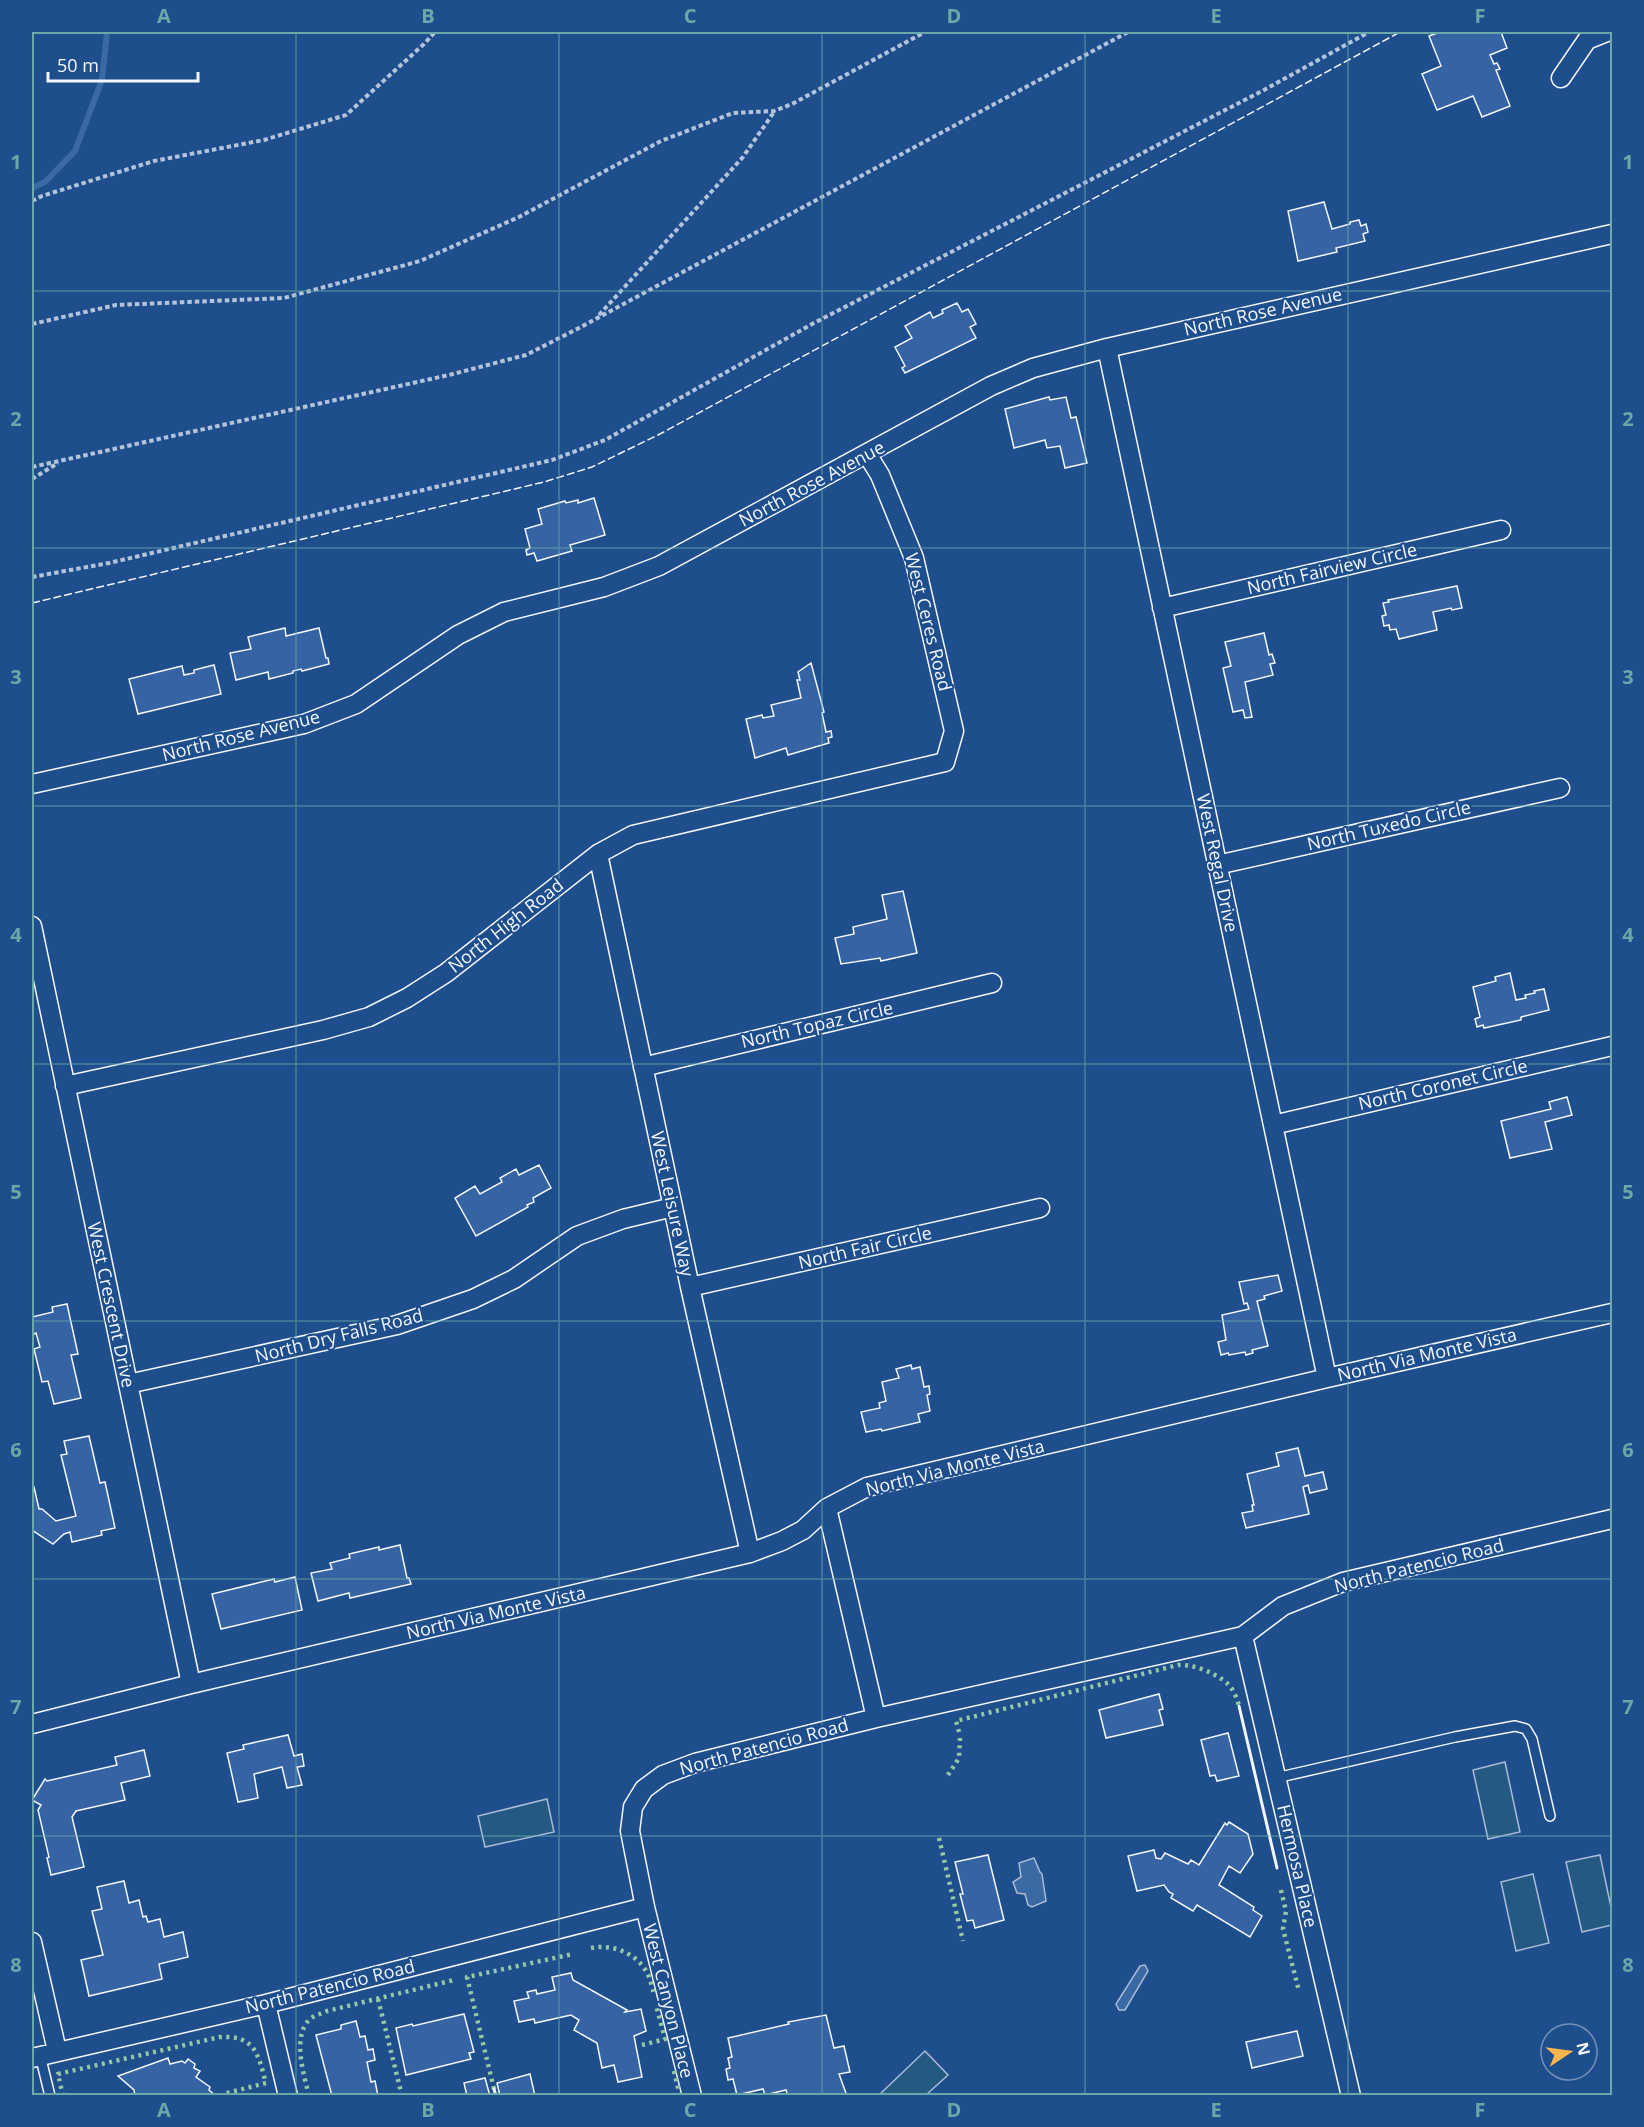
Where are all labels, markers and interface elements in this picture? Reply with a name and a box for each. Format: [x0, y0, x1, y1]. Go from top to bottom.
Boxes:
text: A [157, 2, 171, 29]
text: B [421, 2, 435, 29]
text: C [684, 2, 697, 29]
text: D [947, 2, 961, 29]
text: E [1210, 2, 1222, 29]
text: F [1475, 2, 1485, 29]
scale bar [48, 45, 198, 83]
text: 50 m [57, 53, 99, 77]
text: 1 [10, 148, 22, 175]
text: 1 [1622, 148, 1634, 175]
street label: North Rose Avenue [1181, 281, 1344, 341]
text: 2 [10, 405, 22, 432]
text: 2 [1622, 405, 1634, 432]
street label: North Rose Avenue [734, 435, 889, 532]
street label: North Fairview Circle [1244, 537, 1419, 599]
street label: West Ceres Road [900, 550, 958, 693]
text: 3 [10, 663, 22, 690]
text: 3 [1622, 663, 1634, 690]
street label: North Rose Avenue [159, 704, 322, 766]
street label: West Regal Drive [1192, 791, 1244, 934]
street label: North Tuxedo Circle [1305, 795, 1473, 856]
street label: North High Road [443, 873, 568, 978]
text: 4 [10, 921, 22, 948]
text: 4 [1622, 921, 1634, 948]
street label: North Topaz Circle [738, 995, 895, 1053]
street label: North Coronet Circle [1356, 1053, 1530, 1115]
street label: West Leisure Way [646, 1129, 700, 1280]
text: 5 [10, 1178, 22, 1205]
text: 5 [1622, 1178, 1634, 1205]
street label: West Crescent Drive [83, 1220, 141, 1390]
street label: North Fair Circle [796, 1220, 934, 1274]
street label: North Dry Falls Road [252, 1303, 425, 1368]
street label: North Via Monte Vista [1335, 1322, 1519, 1386]
street label: North Via Monte Vista [863, 1433, 1047, 1501]
text: 6 [10, 1436, 22, 1463]
text: 6 [1622, 1436, 1634, 1463]
street label: North Patencio Road [1331, 1532, 1506, 1598]
street label: North Via Monte Vista [404, 1580, 588, 1644]
text: 7 [10, 1693, 22, 1720]
text: 7 [1622, 1693, 1634, 1720]
street label: North Patencio Road [677, 1712, 851, 1780]
street label: Hermosa Place [1272, 1802, 1324, 1930]
street label: West Canyon Place [638, 1921, 700, 2081]
text: 8 [10, 1951, 22, 1978]
text: 8 [1622, 1951, 1634, 1978]
street label: North Patencio Road [242, 1953, 417, 2019]
north arrow [1539, 2022, 1599, 2082]
text: N [1571, 2040, 1596, 2057]
text: A [157, 2096, 171, 2123]
text: B [421, 2096, 435, 2123]
text: C [684, 2096, 697, 2123]
text: D [947, 2096, 961, 2123]
text: E [1210, 2096, 1222, 2123]
text: F [1475, 2096, 1485, 2123]

